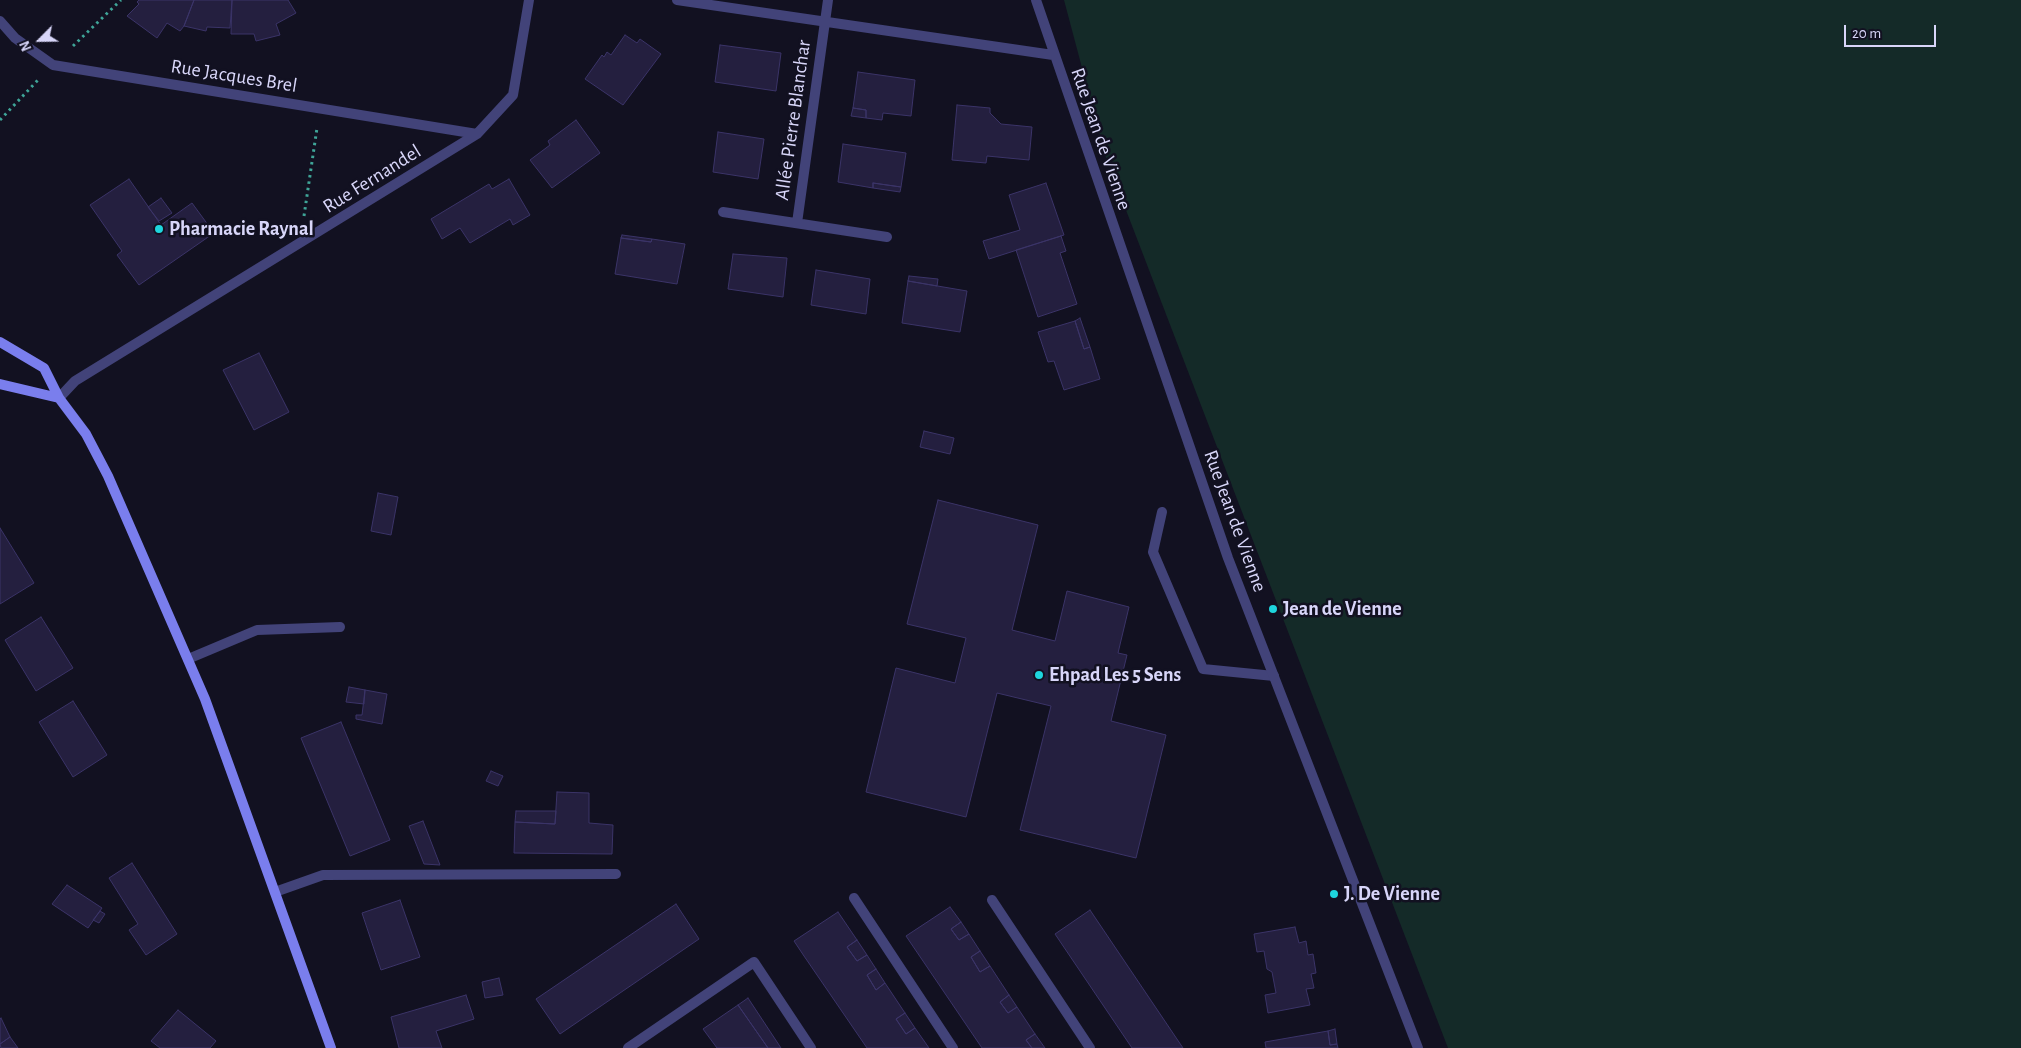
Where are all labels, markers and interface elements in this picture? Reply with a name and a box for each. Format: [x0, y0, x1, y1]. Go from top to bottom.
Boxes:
north arrow [15, 15, 65, 65]
scale bar [1846, 15, 1938, 47]
text: 20 m [1852, 26, 1881, 41]
street label: Allée Pierre Blanchar [770, 38, 816, 202]
text: N [18, 39, 35, 53]
street label: Rue Jacques Brel [169, 54, 299, 98]
street label: Rue Jean de Vienne [1065, 65, 1137, 213]
street label: Rue Fernandel [318, 139, 426, 219]
place label: Pharmacie Raynal [169, 217, 314, 241]
marker: Pharmacie Raynal [153, 223, 165, 235]
street label: Rue Jean de Vienne [1198, 447, 1272, 595]
place label: Jean de Vienne [1283, 597, 1402, 621]
marker: Jean de Vienne [1267, 603, 1279, 615]
place label: Ehpad Les 5 Sens [1049, 663, 1181, 687]
marker: Ehpad Les 5 Sens [1033, 669, 1045, 681]
place label: J. De Vienne [1344, 882, 1440, 906]
marker: J. De Vienne [1328, 888, 1340, 900]

